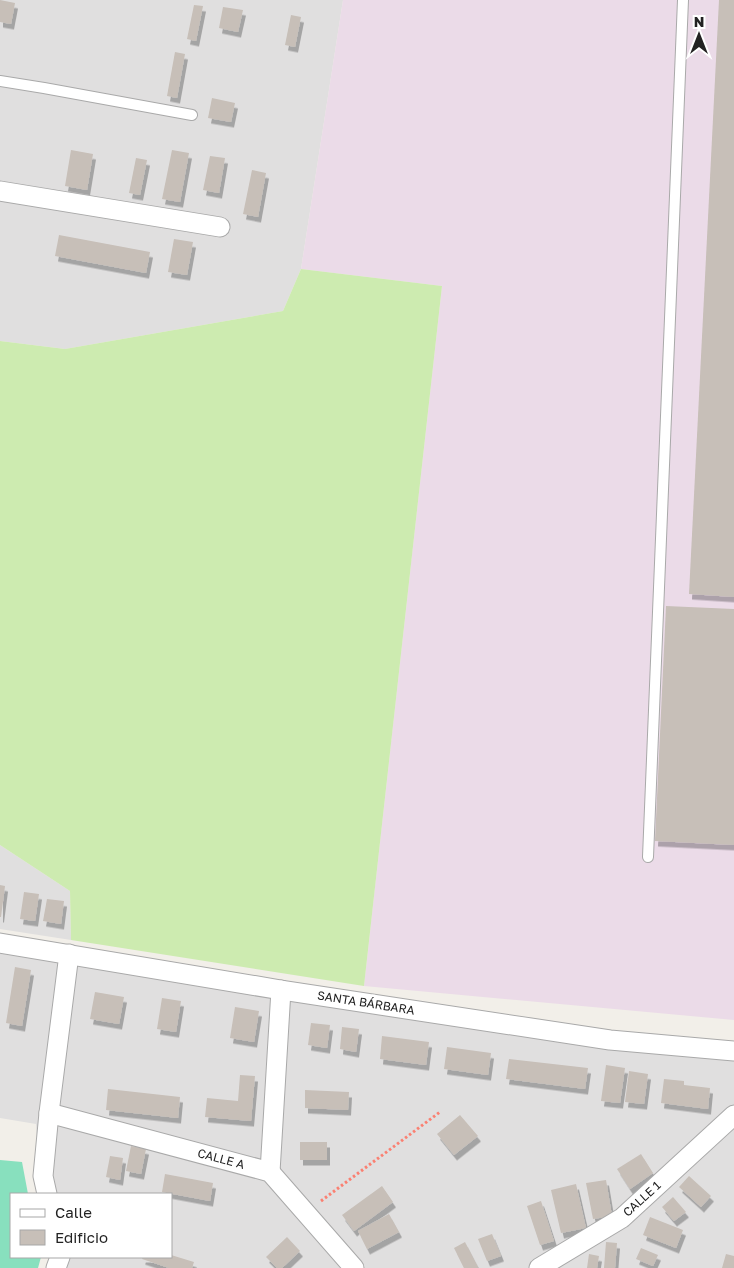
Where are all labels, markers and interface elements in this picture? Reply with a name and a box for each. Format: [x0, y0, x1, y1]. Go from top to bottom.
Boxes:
north arrow [674, 10, 724, 60]
text: N [694, 13, 704, 30]
street label: SANTA BÁRBARA [316, 987, 416, 1018]
street label: CALLE A [196, 1145, 246, 1172]
street label: CALLE 1 [620, 1178, 664, 1220]
legend [10, 1193, 172, 1258]
text: Calle [55, 1203, 92, 1221]
text: Edificio [55, 1228, 108, 1246]

